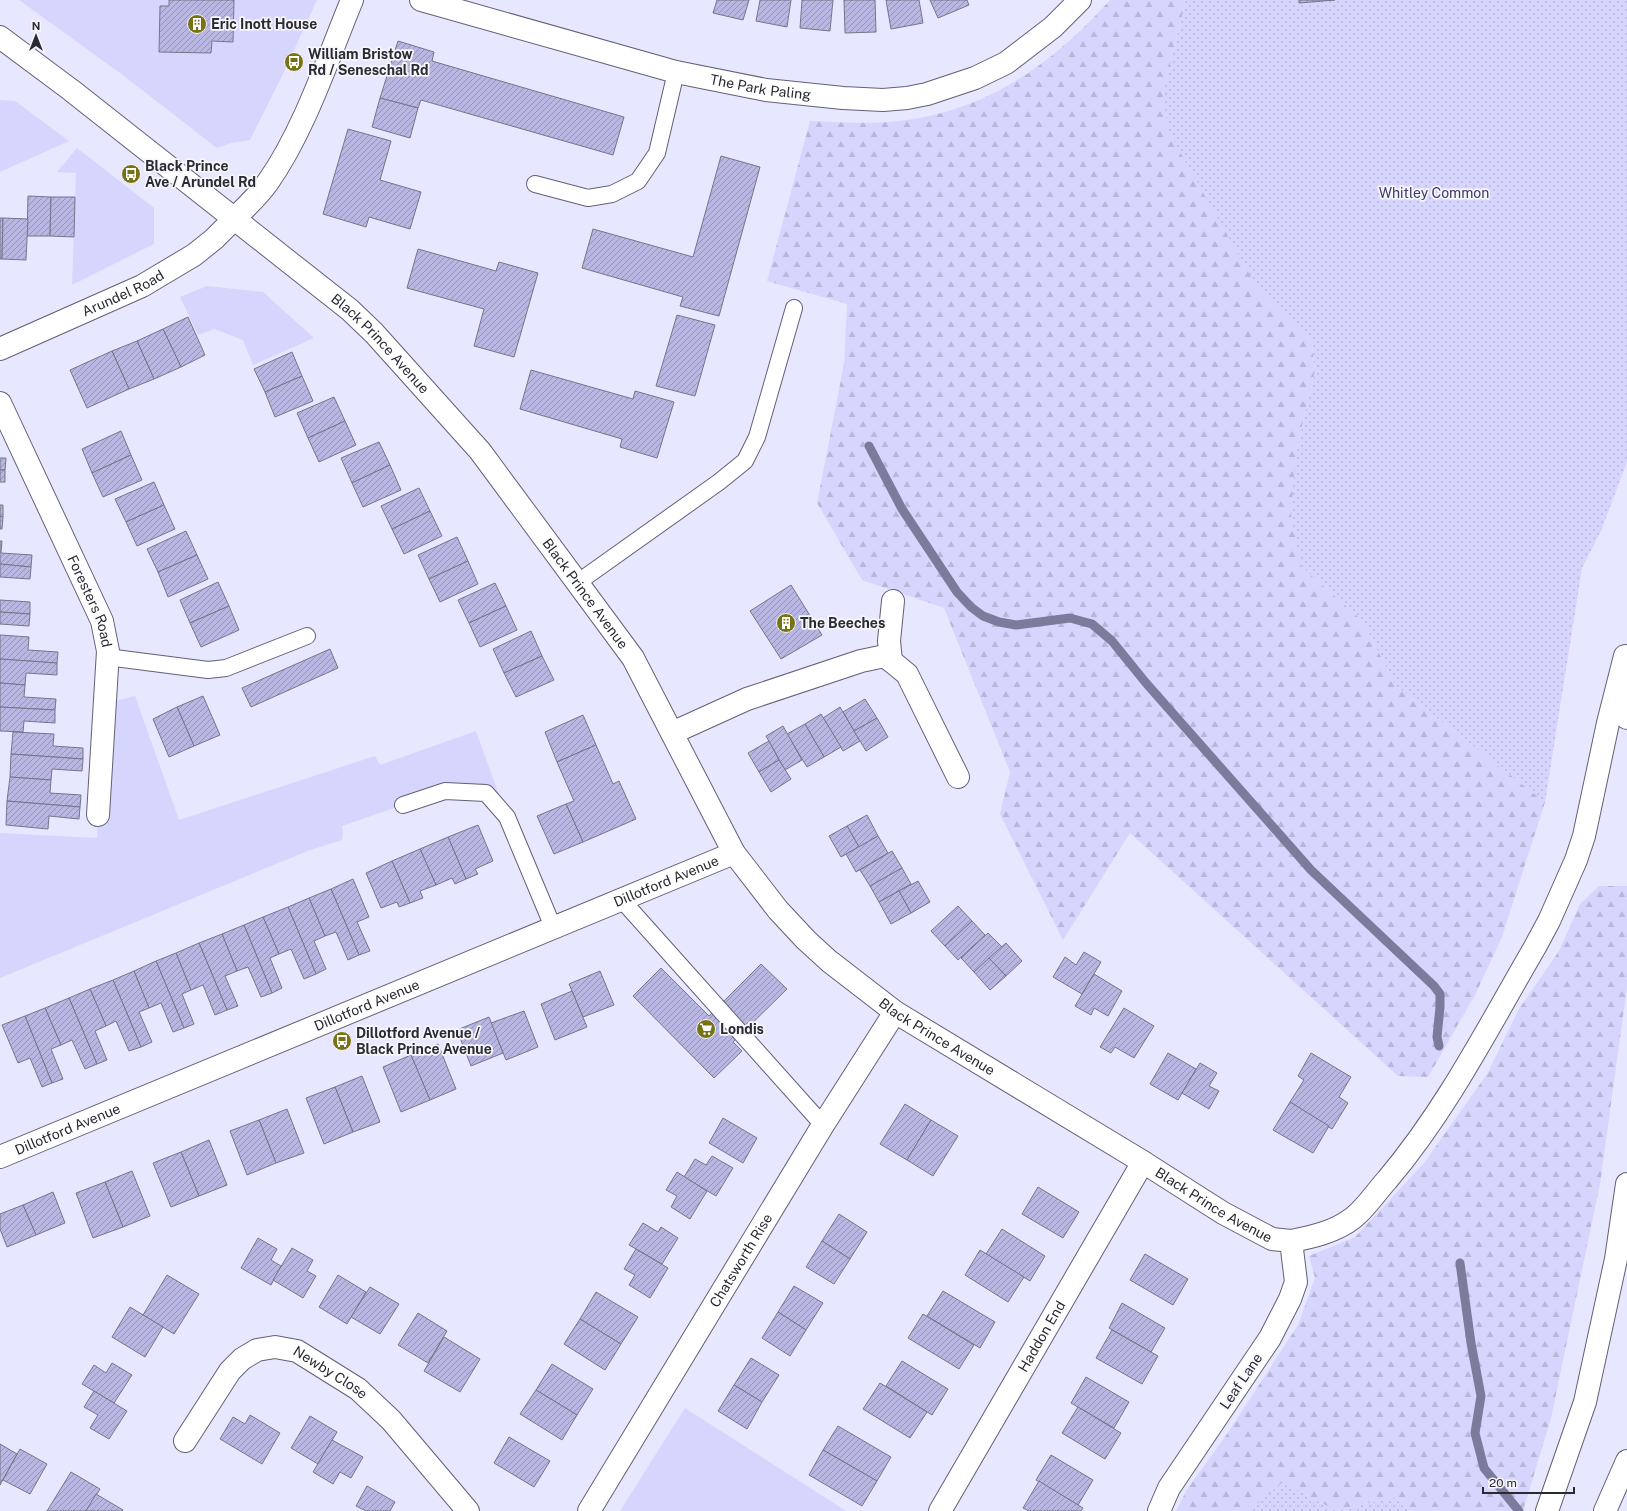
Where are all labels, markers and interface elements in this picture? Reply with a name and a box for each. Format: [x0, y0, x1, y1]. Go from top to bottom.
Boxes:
building icon: Eric Inott House [186, 13, 208, 35]
north arrow [16, 16, 56, 56]
place label: Eric Inott House [211, 16, 317, 32]
text: N [32, 20, 40, 32]
place label: William Bristow Rd / Seneschal Rd [308, 46, 429, 78]
bus stop icon: William Bristow Rd / Seneschal Rd [283, 51, 305, 73]
street label: The Park Paling [709, 71, 812, 103]
place label: Black Prince Ave / Arundel Rd [145, 158, 256, 190]
bus stop icon: Black Prince Ave / Arundel Rd [120, 163, 142, 185]
park label: Whitley Common [1379, 185, 1489, 201]
street label: Arundel Road [80, 267, 167, 320]
street label: Black Prince Avenue [328, 290, 432, 397]
street label: Black Prince Avenue [539, 535, 631, 652]
street label: Foresters Road [64, 552, 115, 649]
building icon: The Beeches [775, 612, 797, 634]
place label: The Beeches [800, 615, 885, 631]
street label: Dillotford Avenue [611, 852, 721, 910]
street label: Dillotford Avenue [312, 976, 422, 1034]
street label: Black Prince Avenue [876, 995, 998, 1078]
supermarket icon: Londis [695, 1018, 717, 1040]
place label: Londis [720, 1021, 764, 1037]
place label: Dillotford Avenue / Black Prince Avenue [356, 1025, 492, 1057]
bus stop icon: Dillotford Avenue / Black Prince Avenue [331, 1030, 353, 1052]
street label: Dillotford Avenue [12, 1100, 122, 1158]
street label: Black Prince Avenue [1152, 1164, 1275, 1246]
street label: Chatsworth Rise [706, 1211, 775, 1310]
street label: Haddon End [1015, 1298, 1068, 1375]
street label: Newby Close [290, 1343, 371, 1402]
street label: Leaf Lane [1217, 1350, 1265, 1412]
scale bar [1483, 1469, 1574, 1495]
text: 20 m [1489, 1476, 1517, 1490]

